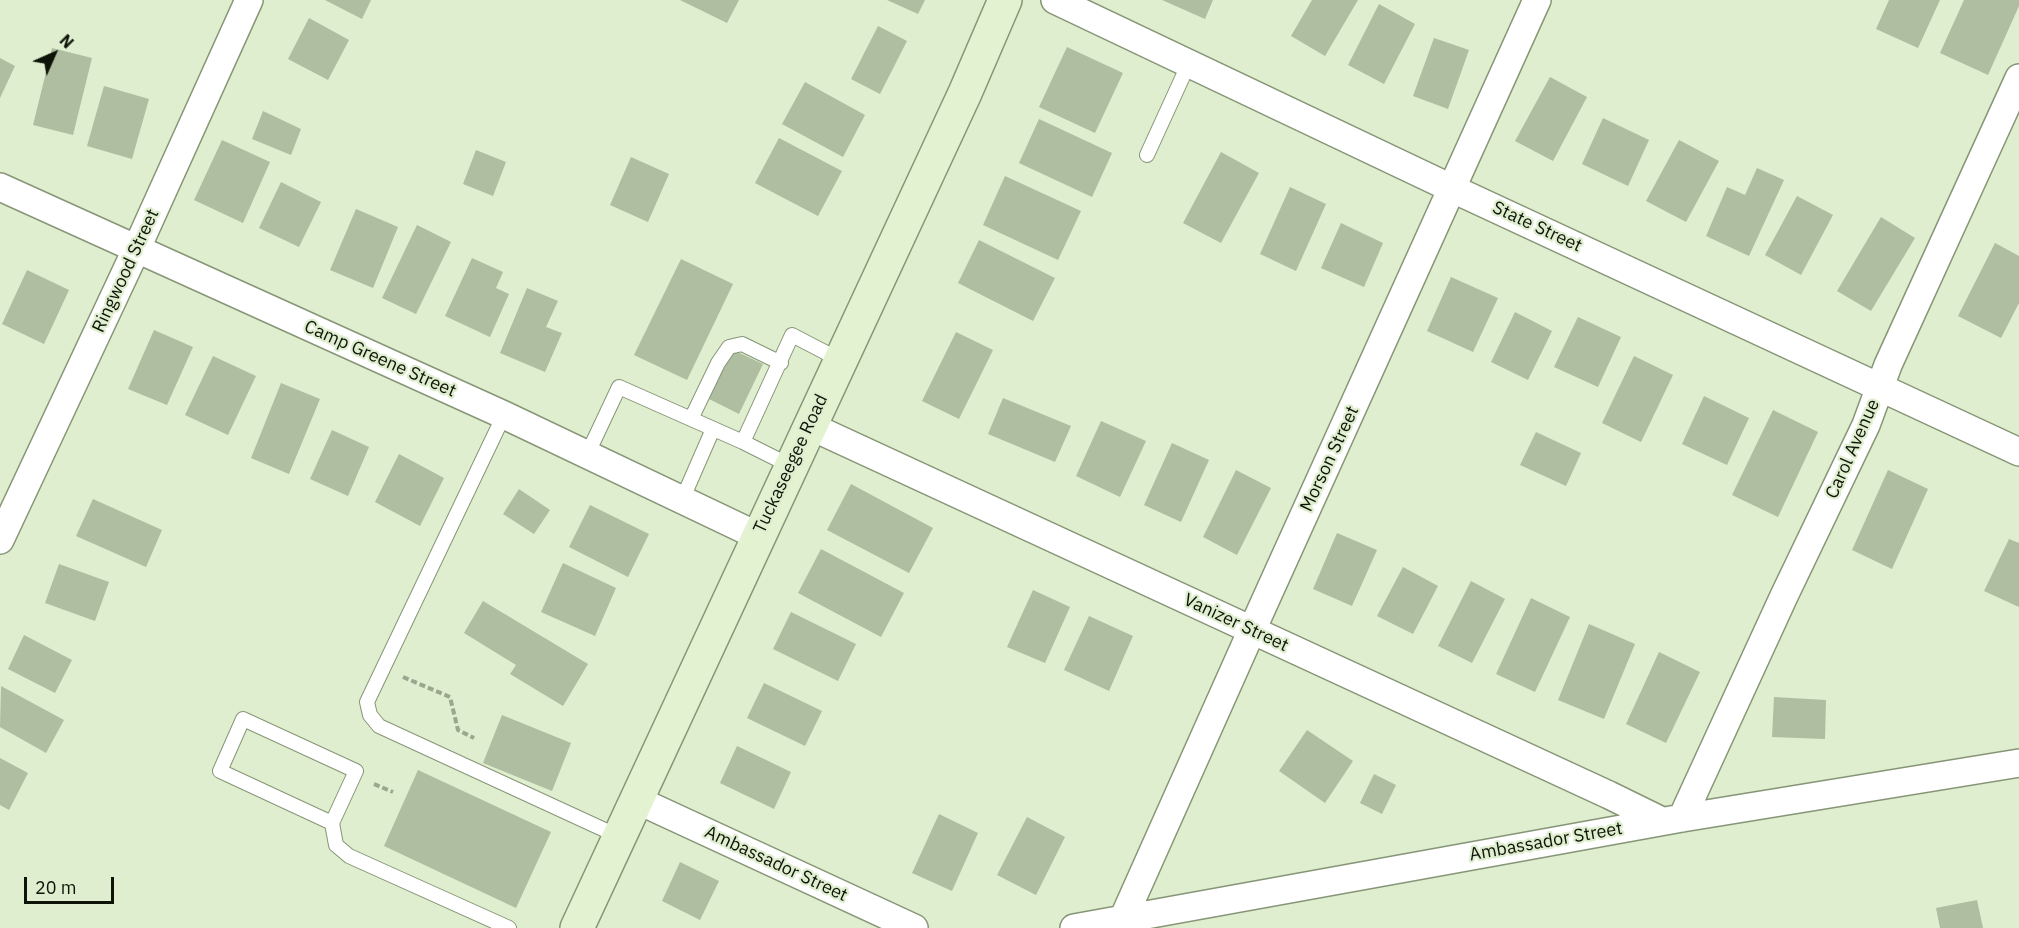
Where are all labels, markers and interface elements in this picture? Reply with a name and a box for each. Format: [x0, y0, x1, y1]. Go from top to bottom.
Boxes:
north arrow [24, 24, 84, 84]
text: N [56, 30, 78, 52]
street label: State Street [1489, 197, 1585, 257]
street label: Ringwood Street [88, 206, 164, 336]
street label: Camp Greene Street [301, 316, 459, 402]
street label: Tuckaseegee Road [749, 391, 833, 537]
street label: Carol Avenue [1821, 396, 1885, 502]
street label: Morson Street [1296, 403, 1364, 515]
street label: Vanizer Street [1180, 589, 1292, 657]
street label: Ambassador Street [1468, 818, 1624, 866]
street label: Ambassador Street [701, 821, 851, 907]
scale bar [27, 865, 117, 903]
text: 20 m [35, 876, 77, 899]

